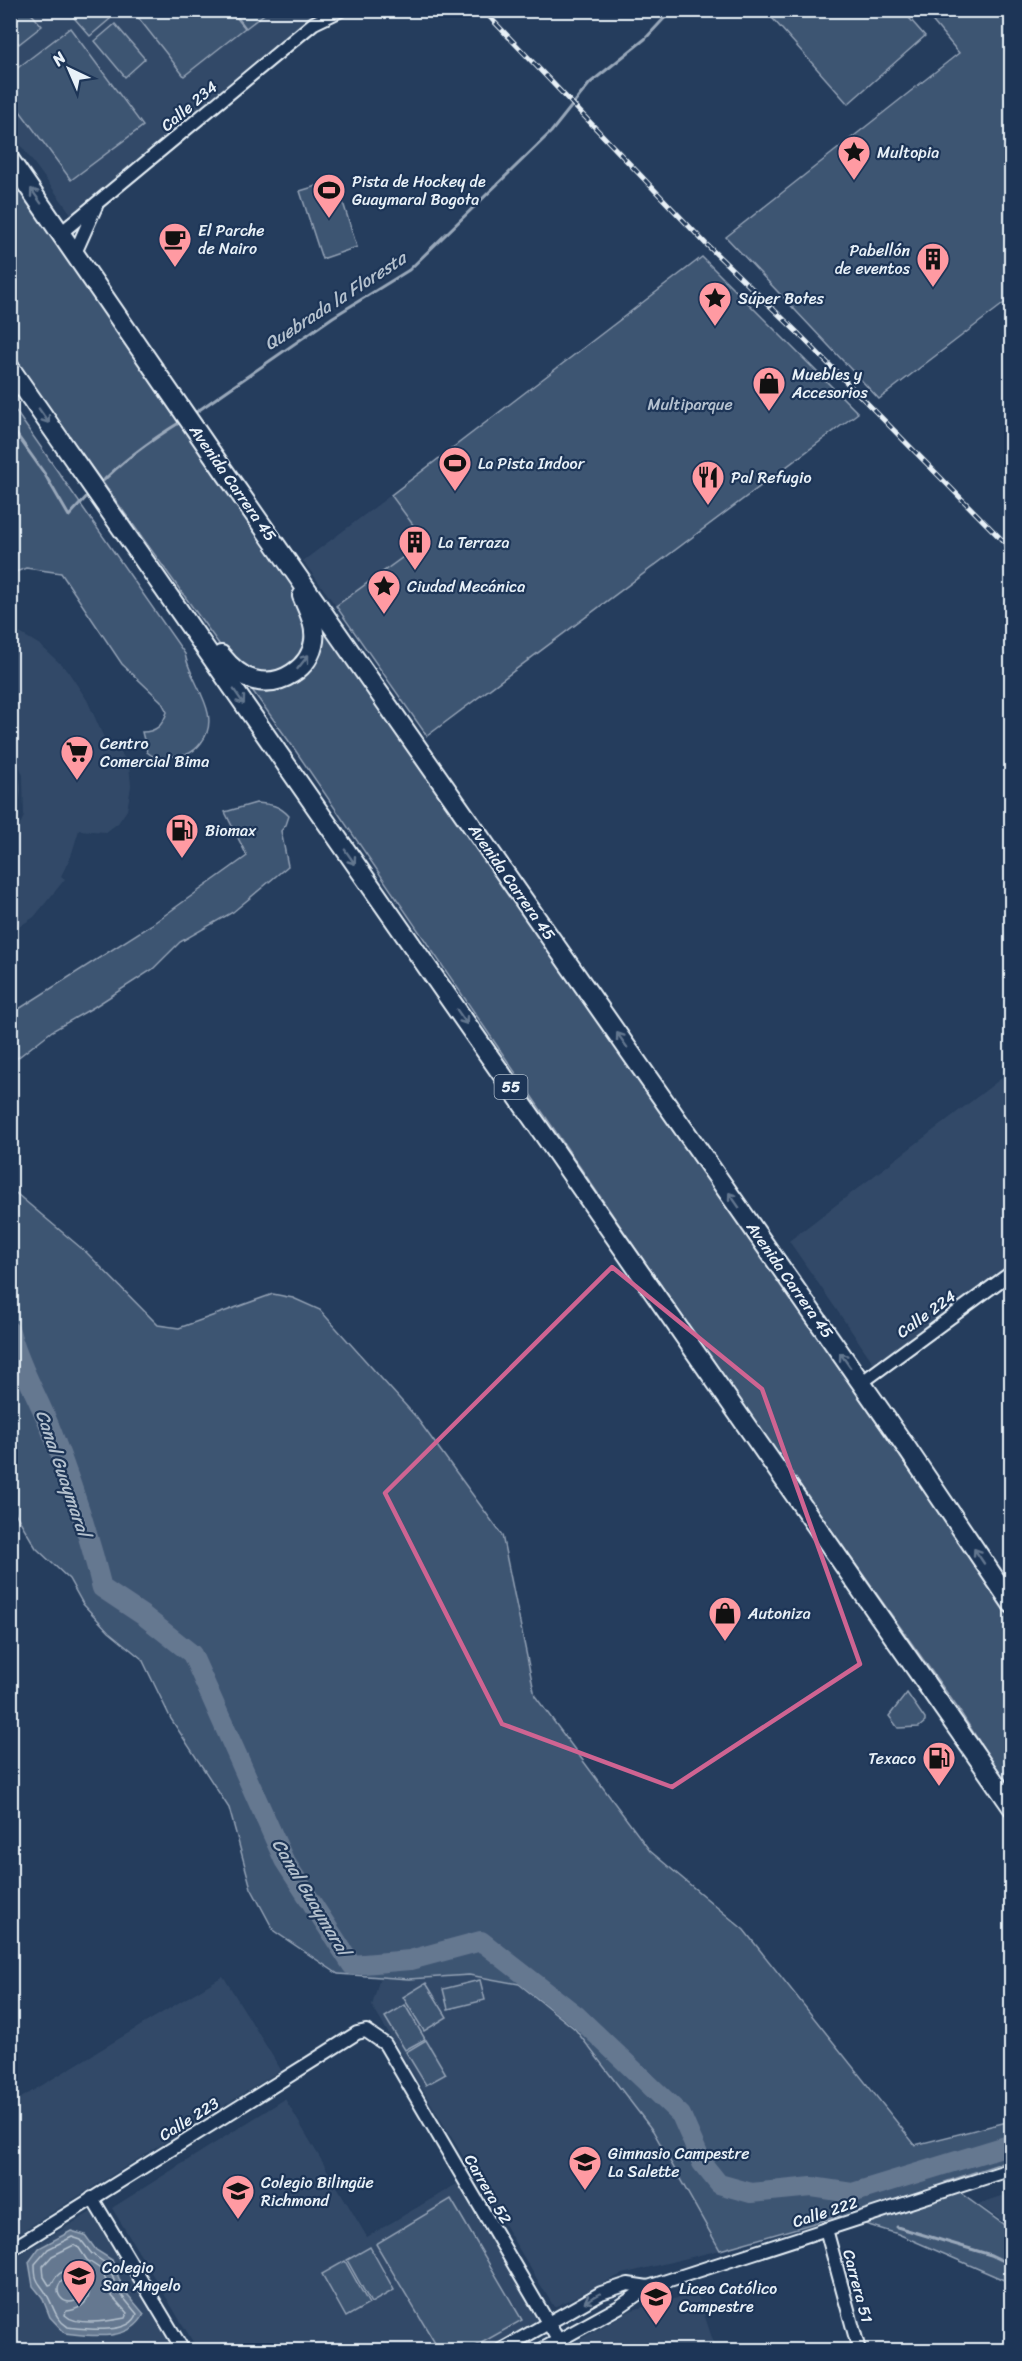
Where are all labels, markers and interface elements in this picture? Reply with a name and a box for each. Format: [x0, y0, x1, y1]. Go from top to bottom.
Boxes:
north arrow [39, 39, 99, 99]
text: N [44, 44, 74, 74]
street label: Calle 234 [154, 73, 224, 139]
place icon: Multopia [836, 134, 872, 181]
place label: Multopia [877, 138, 939, 167]
place label: Pista de Hockey de Guaymaral Bogota [352, 167, 486, 214]
sports icon: Pista de Hockey de Guaymaral Bogota [311, 172, 347, 219]
one-way arrow [30, 189, 42, 205]
place label: El Parche de Nairo [198, 216, 265, 263]
cafe icon: El Parche de Nairo [157, 221, 193, 268]
place label: Pabellón de eventos [835, 236, 911, 283]
building icon: Pabellón de eventos [915, 241, 951, 288]
water label: Quebrada la Floresta [257, 242, 414, 359]
place icon: Súper Botes [697, 280, 733, 327]
place label: Súper Botes [738, 284, 825, 313]
place label: Muebles y Accesorios [791, 360, 868, 407]
shop icon: Muebles y Accesorios [751, 365, 787, 412]
park label: Multiparque [647, 390, 733, 419]
one-way arrow [38, 407, 50, 423]
street label: Avenida Carrera 45 [181, 417, 284, 548]
sports icon: La Pista Indoor [437, 445, 473, 492]
place label: La Pista Indoor [478, 449, 586, 478]
restaurant icon: Pal Refugio [690, 459, 726, 506]
place label: Pal Refugio [731, 463, 812, 492]
building icon: La Terraza [397, 524, 433, 571]
place label: La Terraza [438, 528, 510, 557]
place icon: Ciudad Mecánica [366, 568, 402, 615]
place label: Ciudad Mecánica [407, 572, 525, 601]
one-way arrow [297, 654, 310, 670]
one-way arrow [233, 688, 245, 704]
place label: Centro Comercial Bima [100, 729, 209, 776]
supermarket icon: Centro Comercial Bima [59, 734, 95, 781]
fuel station icon: Biomax [164, 812, 200, 859]
place label: Biomax [205, 816, 257, 845]
street label: Avenida Carrera 45 [460, 816, 563, 947]
one-way arrow [344, 848, 356, 864]
one-way arrow [456, 1008, 468, 1024]
one-way arrow [616, 1032, 628, 1049]
road number: 55 [494, 1075, 528, 1099]
one-way arrow [728, 1192, 740, 1209]
street label: Avenida Carrera 45 [738, 1214, 841, 1345]
street label: Calle 224 [890, 1282, 962, 1346]
one-way arrow [839, 1352, 851, 1369]
water label: Canal Guaymaral [26, 1405, 101, 1544]
one-way arrow [973, 1548, 985, 1564]
shop icon: Autoniza [707, 1595, 743, 1642]
place label: Autoniza [747, 1599, 811, 1628]
fuel station icon: Texaco [921, 1740, 957, 1787]
place label: Texaco [868, 1744, 916, 1773]
water label: Canal Guaymaral [263, 1832, 361, 1965]
street label: Calle 223 [153, 2089, 225, 2149]
place label: Gimnasio Campestre La Salette [608, 2139, 749, 2186]
school or university icon: Gimnasio Campestre La Salette [567, 2144, 603, 2191]
street label: Carrera 52 [456, 2148, 520, 2230]
place label: Colegio Bilingüe Richmond [261, 2168, 374, 2215]
school or university icon: Colegio Bilingüe Richmond [220, 2173, 256, 2220]
street label: Calle 222 [789, 2188, 861, 2236]
street label: Carrera 51 [834, 2246, 882, 2326]
place label: Colegio San Angelo [102, 2253, 181, 2300]
school or university icon: Colegio San Angelo [61, 2258, 97, 2305]
place label: Liceo Católico Campestre [679, 2274, 777, 2321]
school or university icon: Liceo Católico Campestre [638, 2279, 674, 2326]
one-way arrow [584, 2292, 601, 2304]

